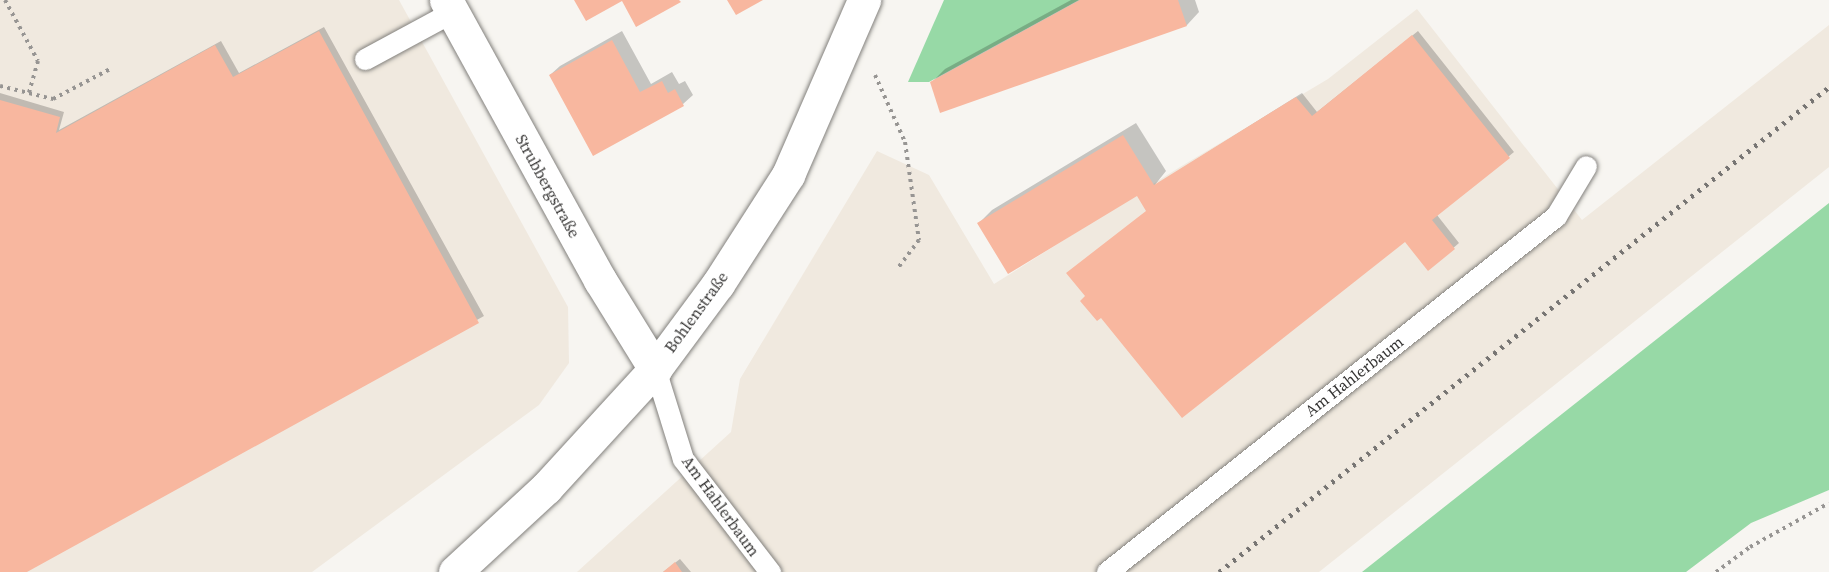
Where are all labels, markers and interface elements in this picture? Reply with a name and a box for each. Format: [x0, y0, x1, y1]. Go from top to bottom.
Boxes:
street label: Strubbergstraße [512, 131, 584, 241]
street label: Bohlenstraße [660, 268, 732, 356]
street label: Am Hahlerbaum [1301, 332, 1407, 420]
street label: Am Hahlerbaum [678, 452, 764, 560]

